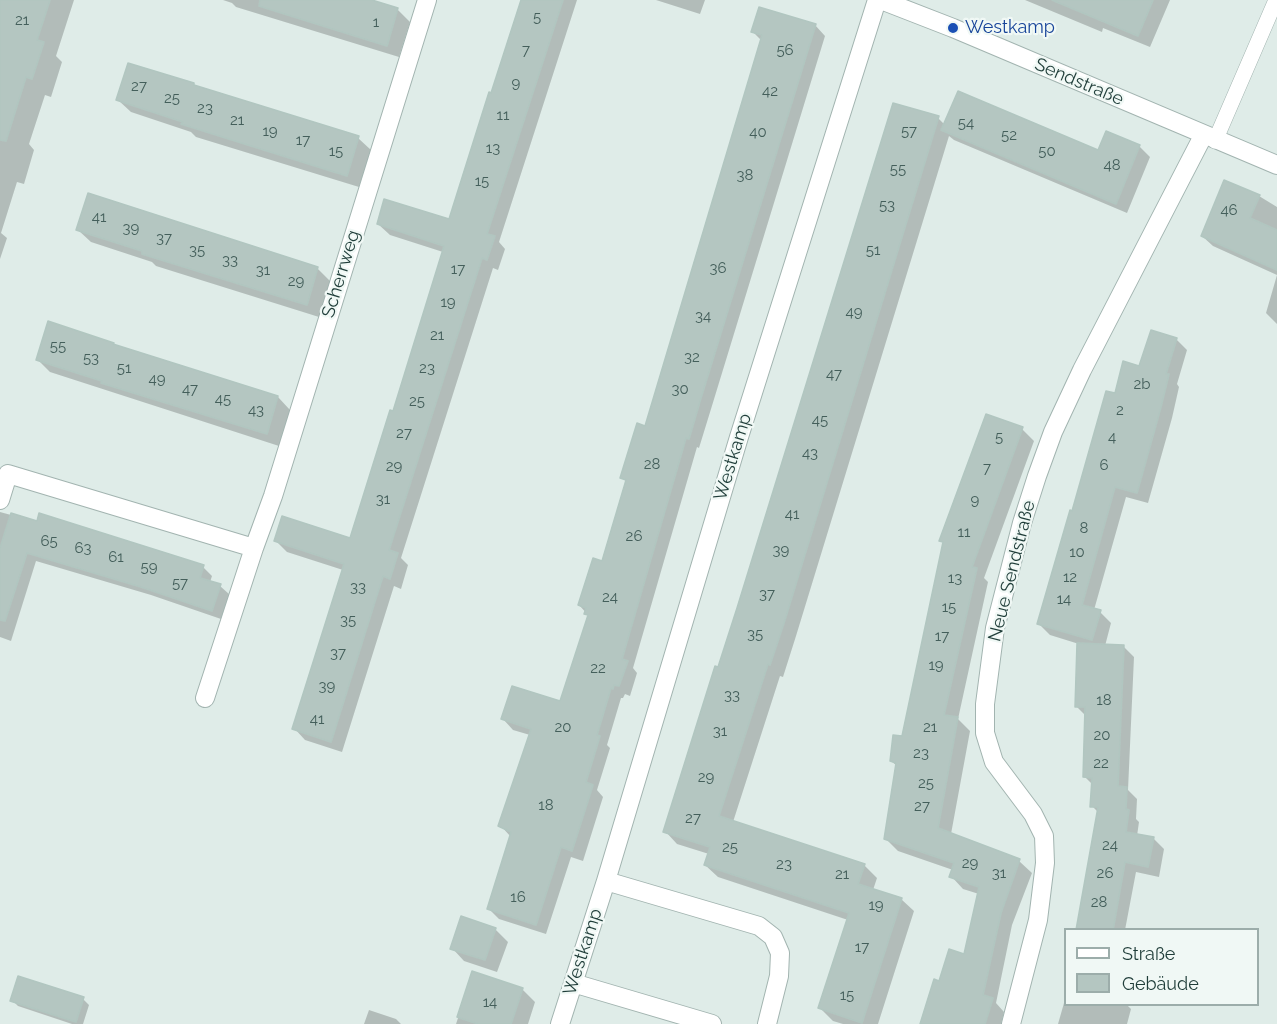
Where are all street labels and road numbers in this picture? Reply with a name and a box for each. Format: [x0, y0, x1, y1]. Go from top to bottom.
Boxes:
street label: Sendstraße [1031, 54, 1127, 110]
street label: Scherrweg [317, 228, 365, 320]
street label: Westkamp [710, 411, 756, 503]
street label: Neue Sendstraße [984, 498, 1040, 644]
street label: Westkamp [559, 906, 607, 998]

